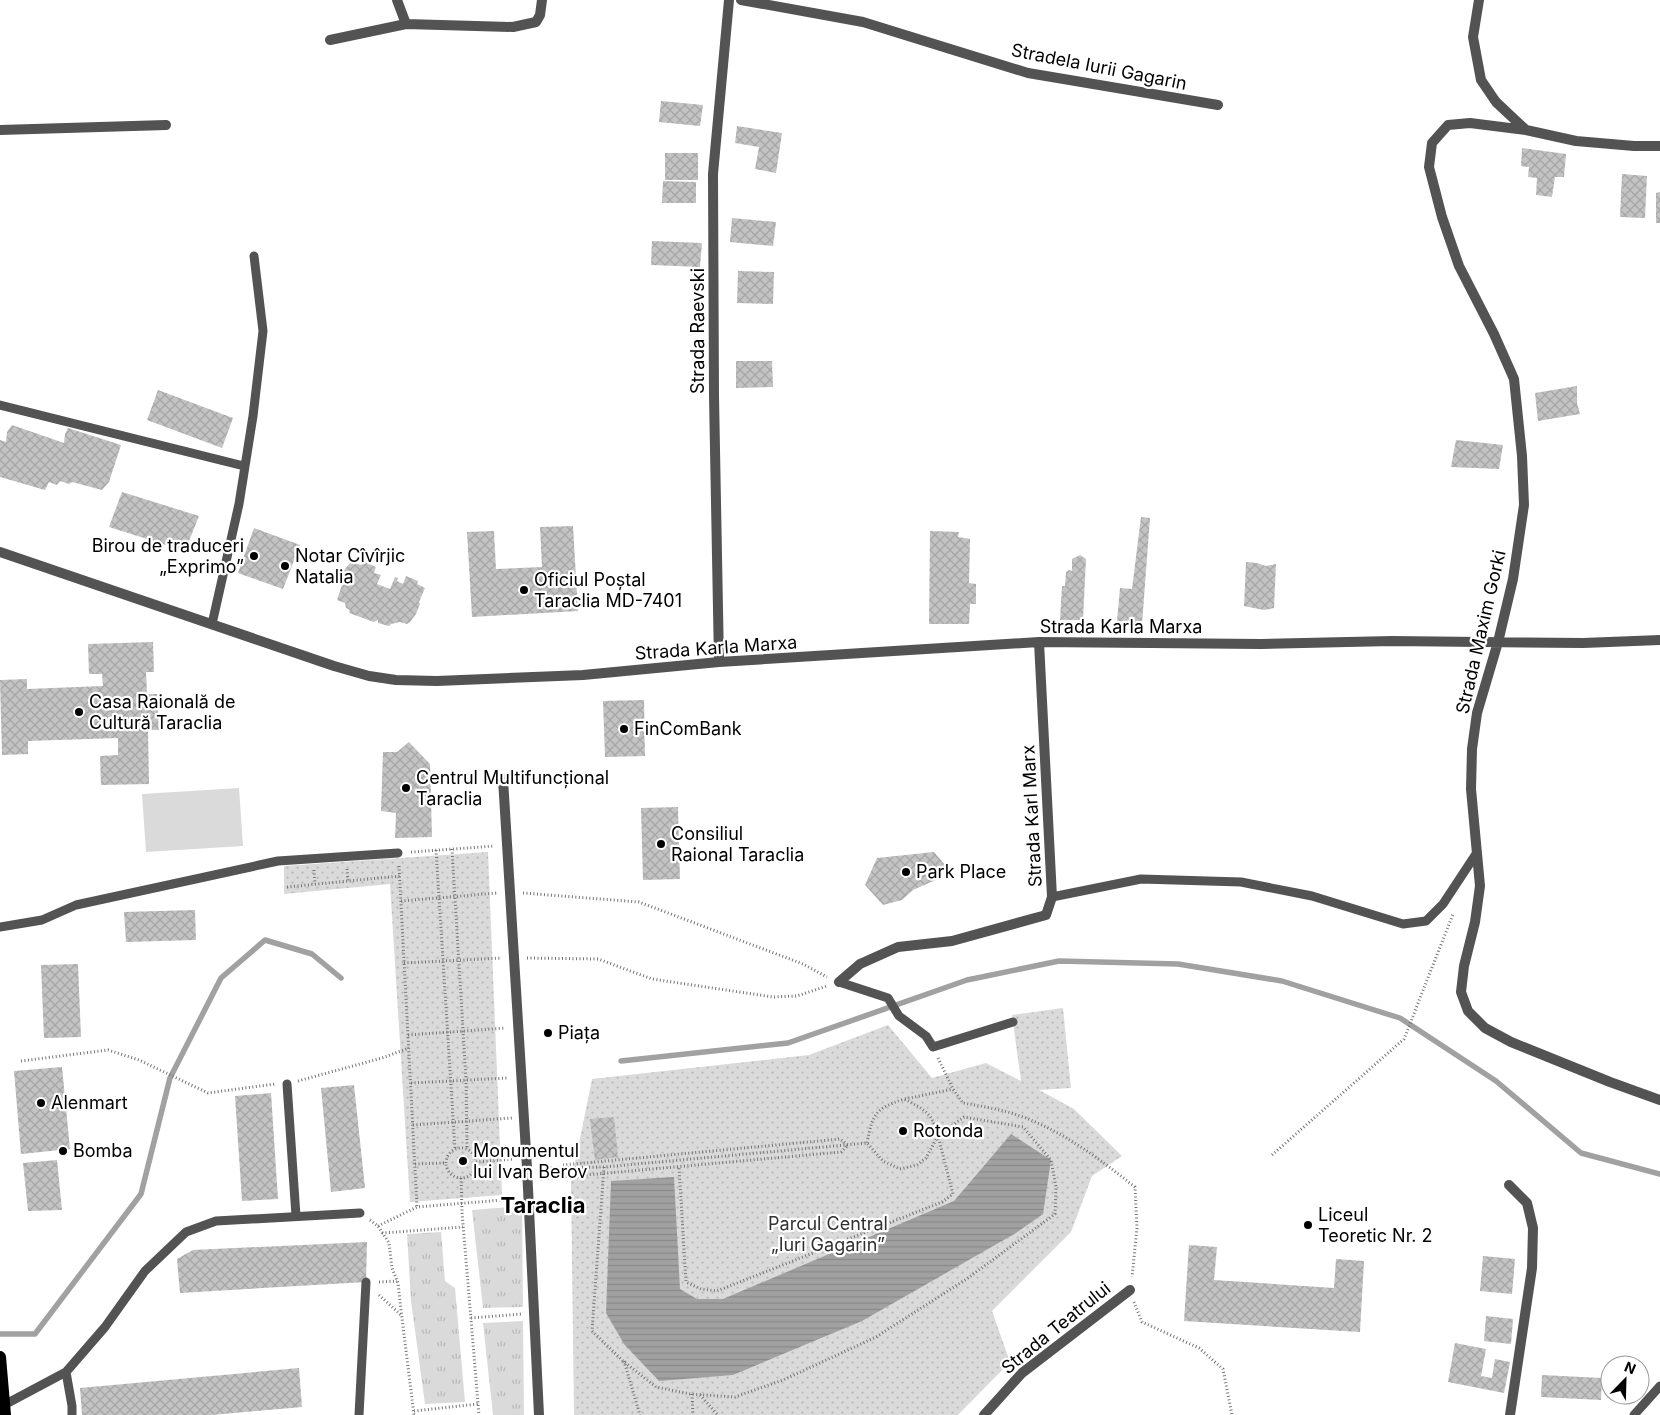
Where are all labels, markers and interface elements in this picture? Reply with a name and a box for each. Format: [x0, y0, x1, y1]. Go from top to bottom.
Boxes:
street label: Stradela Iurii Gagarin [1010, 39, 1189, 94]
street label: Strada Raevski [687, 268, 708, 394]
place label: Birou de traduceri „Exprimo” [92, 535, 244, 577]
place label: Notar Cîvîrjic Natalia [295, 545, 405, 587]
street label: Strada Maxim Gorki [1451, 548, 1510, 716]
marker: Birou de traduceri „Exprimo” [248, 550, 260, 562]
marker: Notar Cîvîrjic Natalia [279, 560, 291, 572]
place label: Oficiul Poștal Taraclia MD-7401 [534, 569, 682, 611]
marker: Oficiul Poștal Taraclia MD-7401 [518, 584, 530, 596]
street label: Strada Karla Marxa [1040, 616, 1202, 637]
street label: Strada Karla Marxa [634, 631, 798, 664]
place label: Casa Raională de Cultură Taraclia [89, 691, 235, 733]
marker: Casa Raională de Cultură Taraclia [73, 706, 85, 718]
place label: FinComBank [634, 718, 742, 739]
marker: FinComBank [618, 723, 630, 735]
street label: Strada Karl Marx [1017, 744, 1046, 888]
place label: Centrul Multifuncțional Taraclia [416, 767, 609, 809]
marker: Centrul Multifuncțional Taraclia [400, 782, 412, 794]
place label: Consiliul Raional Taraclia [671, 823, 804, 865]
marker: Consiliul Raional Taraclia [655, 838, 667, 850]
place label: Park Place [916, 861, 1006, 882]
marker: Park Place [900, 866, 912, 878]
place label: Piața [558, 1022, 600, 1044]
marker: Piața [542, 1027, 554, 1039]
place label: Alenmart [51, 1092, 128, 1113]
marker: Alenmart [35, 1097, 47, 1109]
place label: Rotonda [913, 1120, 983, 1141]
marker: Rotonda [897, 1125, 909, 1137]
place label: Bomba [73, 1140, 133, 1161]
place label: Monumentul lui Ivan Berov [473, 1140, 588, 1182]
marker: Bomba [57, 1145, 69, 1157]
marker: Monumentul lui Ivan Berov [457, 1155, 469, 1167]
district label: Taraclia [501, 1192, 585, 1218]
place label: Liceul Teoretic Nr. 2 [1318, 1204, 1433, 1246]
park label: Parcul Central „Iuri Gagarin” [768, 1213, 888, 1255]
marker: Liceul Teoretic Nr. 2 [1302, 1219, 1314, 1231]
street label: Strada Teatrului [997, 1277, 1114, 1378]
north arrow [1600, 1355, 1650, 1405]
text: N [1622, 1358, 1639, 1377]

